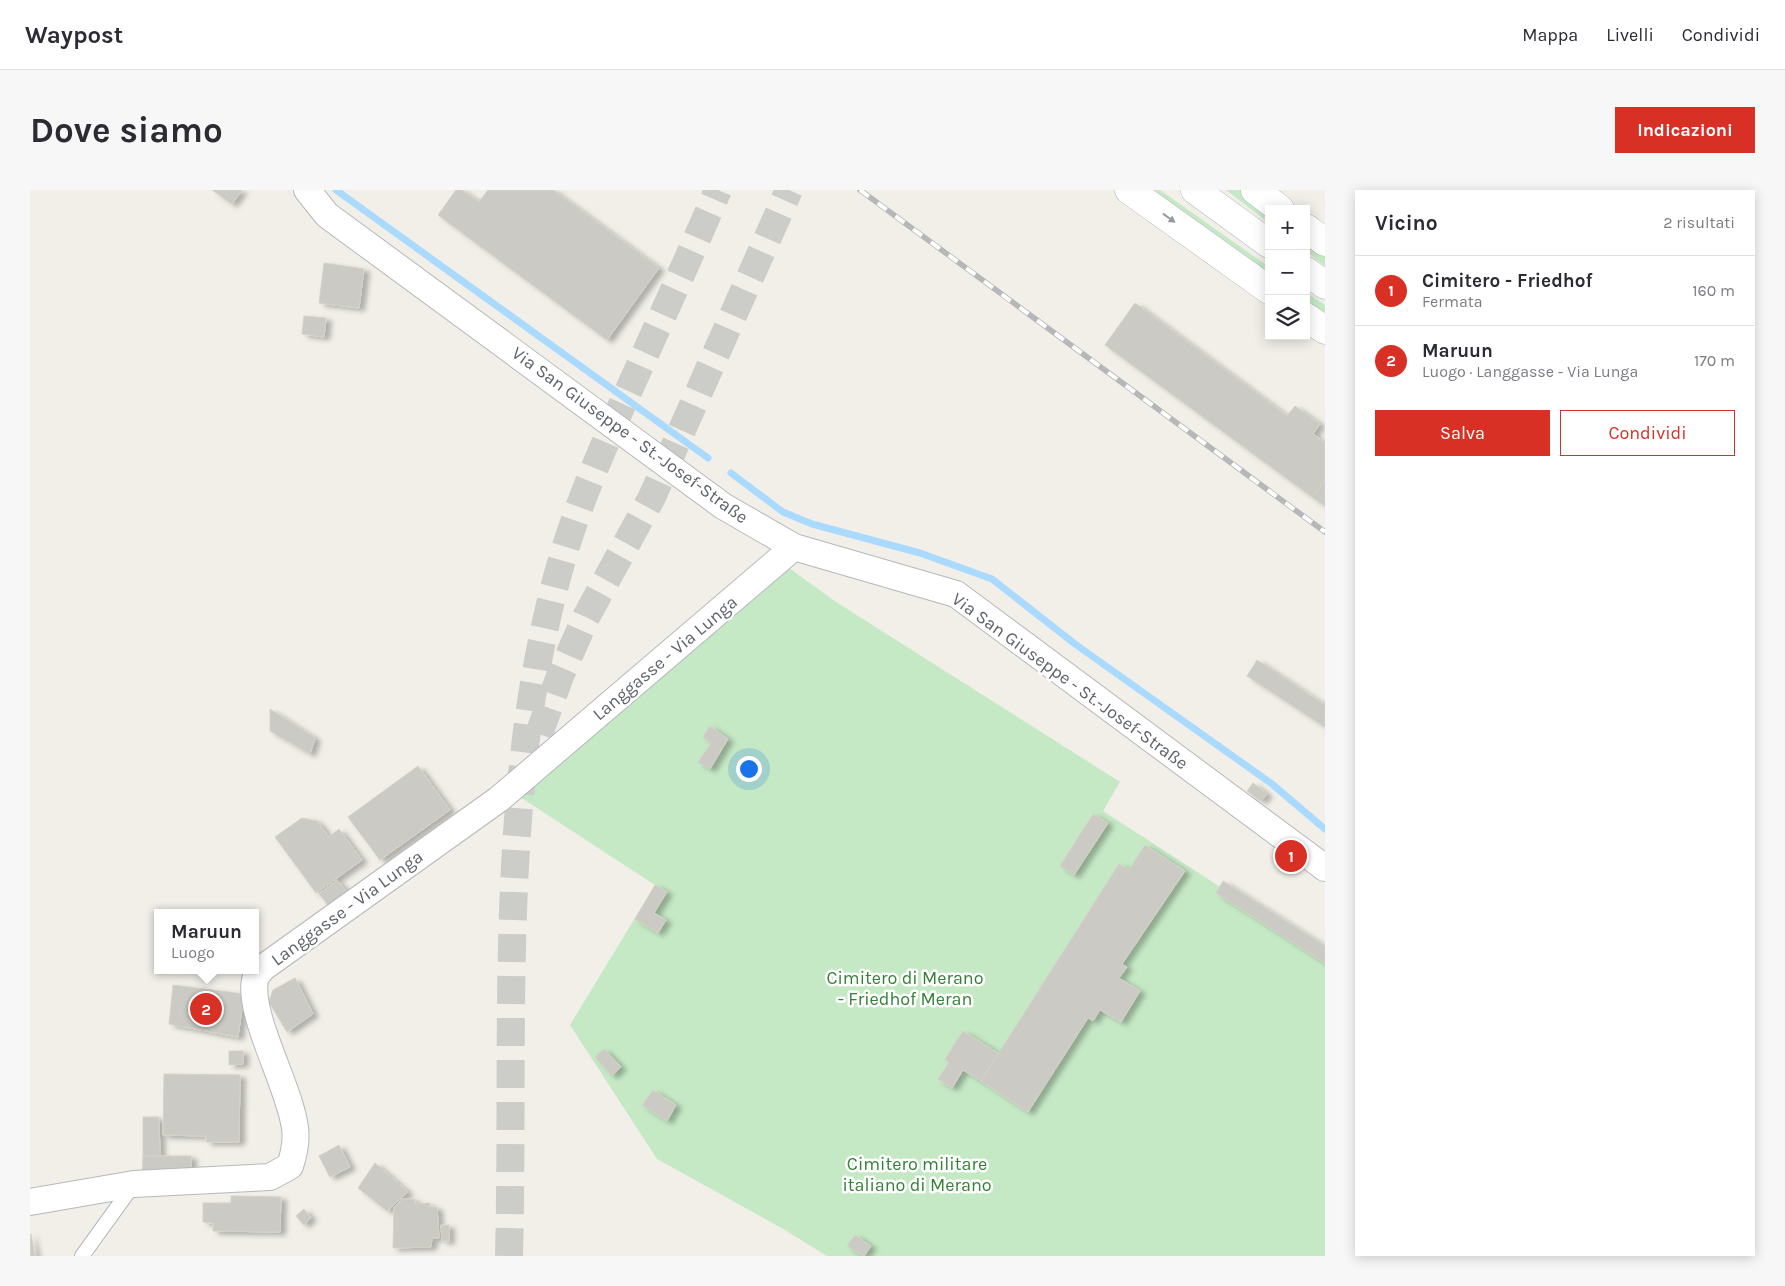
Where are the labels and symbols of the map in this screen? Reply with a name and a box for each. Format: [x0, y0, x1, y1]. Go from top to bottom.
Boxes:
one-way arrow [1162, 213, 1175, 223]
street label: Via San Giuseppe - St.-Josef-Straße [507, 342, 753, 528]
street label: Via San Giuseppe - St.-Josef-Straße [947, 588, 1193, 774]
street label: Langgasse - Via Lunga [588, 591, 742, 725]
your location [736, 756, 762, 782]
pin: 1 [1275, 837, 1307, 875]
street label: Langgasse - Via Lunga [267, 846, 427, 970]
park label: Cimitero di Merano - Friedhof Meran [826, 967, 984, 1010]
pin: 2 [190, 990, 222, 1028]
park label: Cimitero militare italiano di Merano [842, 1153, 992, 1196]

